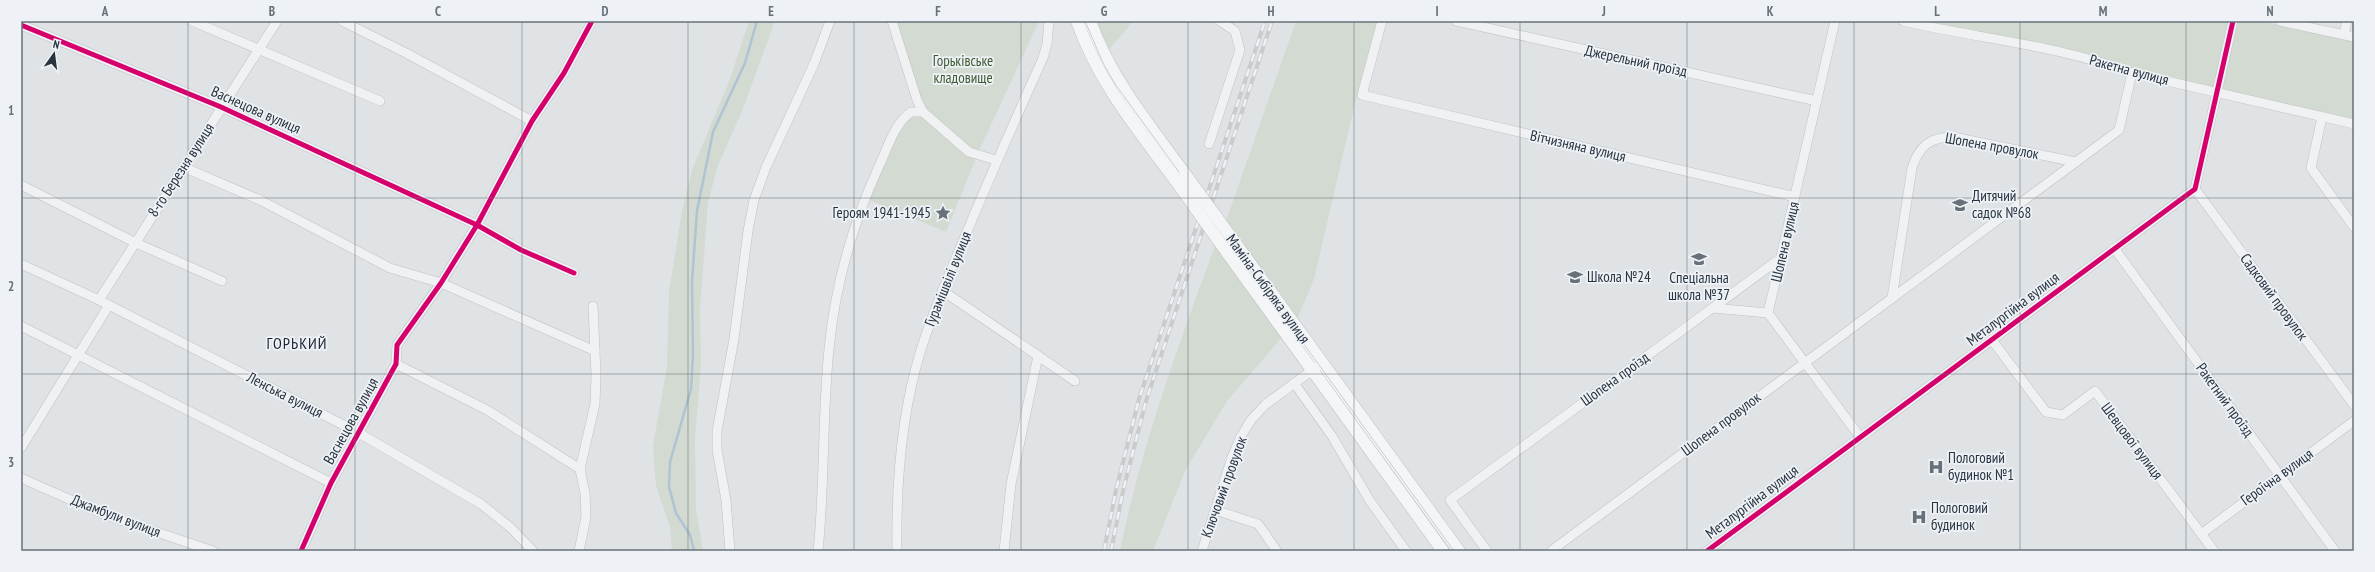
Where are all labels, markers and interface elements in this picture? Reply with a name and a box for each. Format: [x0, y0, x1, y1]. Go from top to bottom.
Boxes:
text: A [101, 3, 109, 20]
text: B [269, 3, 275, 20]
text: C [435, 3, 441, 20]
text: D [602, 3, 609, 20]
text: E [768, 3, 774, 20]
text: F [935, 3, 941, 20]
text: G [1101, 3, 1108, 20]
text: H [1268, 3, 1275, 20]
text: I [1435, 3, 1439, 20]
text: J [1601, 3, 1606, 20]
text: K [1767, 3, 1774, 20]
text: L [1934, 3, 1940, 20]
text: M [2099, 3, 2108, 20]
text: N [2266, 3, 2274, 20]
north arrow [34, 34, 74, 74]
text: N [52, 37, 61, 52]
street label: Джерельний проїзд [1583, 40, 1689, 81]
street label: Ракетна вулиця [2087, 50, 2171, 89]
park label: Горьківське кладовище [933, 51, 993, 87]
street label: Васнецова вулиця [208, 81, 304, 138]
text: 1 [8, 102, 14, 119]
street label: 8-го Березня вулиця [143, 119, 218, 220]
street label: Вітчизняна вулиця [1528, 125, 1628, 166]
street label: Шопена провулок [1944, 128, 2041, 163]
place label: Дитячий садок №68 [1972, 186, 2031, 222]
school or university icon: Дитячий садок №68 [1951, 196, 1969, 214]
street label: Шопена вулиця [1766, 200, 1803, 284]
place label: Героям 1941-1945 [833, 203, 931, 222]
place icon: Героям 1941-1945 [934, 204, 952, 222]
street label: Гурамішвілі вулиця [920, 228, 975, 329]
street label: Маміна-Сибіряка вулиця [1222, 230, 1315, 347]
street label: Садковий провулок [2236, 249, 2313, 344]
school or university icon: Спеціальна школа №37 [1690, 250, 1708, 268]
place label: Школа №24 [1587, 267, 1651, 286]
street label: Металургійна вулиця [1962, 267, 2063, 350]
school or university icon: Школа №24 [1566, 268, 1584, 286]
place label: Спеціальна школа №37 [1668, 268, 1730, 304]
text: 2 [8, 278, 14, 295]
district label: ГОРЬКИЙ [267, 333, 327, 353]
street label: Шопена проїзд [1577, 347, 1653, 410]
street label: Ракетний проїзд [2192, 359, 2259, 441]
street label: Ленська вулиця [243, 367, 327, 422]
street label: Васнецова вулиця [319, 374, 382, 467]
street label: Шопена провулок [1677, 387, 1764, 460]
street label: Шевцової вулиця [2097, 398, 2168, 483]
street label: Ключовий провулок [1196, 433, 1251, 540]
street label: Героїчна вулиця [2237, 444, 2317, 509]
place label: Пологовий будинок №1 [1948, 448, 2014, 484]
text: 3 [8, 454, 14, 471]
hospital icon: Пологовий будинок №1 [1927, 458, 1945, 476]
street label: Металургійна вулиця [1701, 460, 1802, 543]
street label: Джамбули вулиця [69, 490, 164, 541]
place label: Пологовий будинок [1931, 498, 1988, 534]
hospital icon: Пологовий будинок [1910, 508, 1928, 526]

